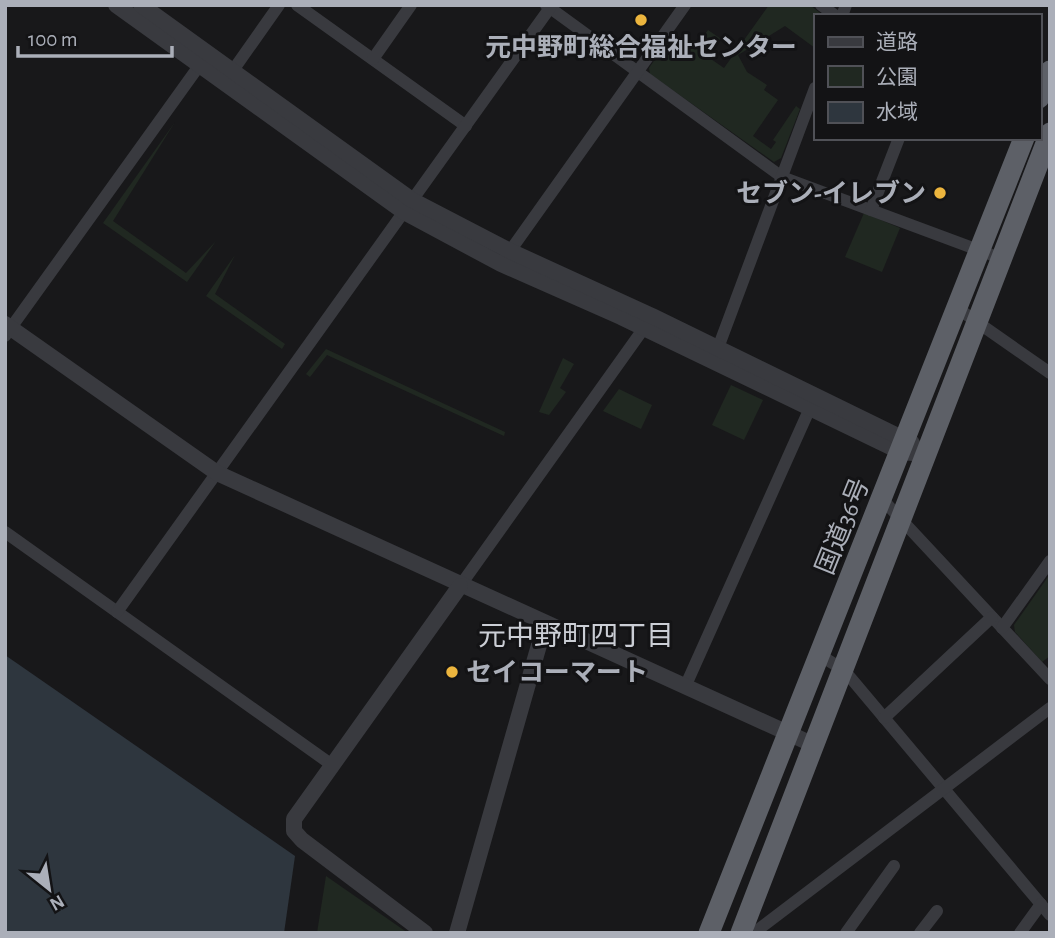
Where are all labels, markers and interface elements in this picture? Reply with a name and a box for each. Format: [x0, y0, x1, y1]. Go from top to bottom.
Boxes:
marker: 元中野町総合福祉センター [633, 12, 649, 28]
scale bar [18, 14, 172, 58]
legend [814, 14, 1041, 140]
text: 100 m [28, 29, 78, 50]
text: 道路 [876, 31, 918, 53]
place label: 元中野町総合福祉センター [485, 33, 797, 61]
text: 公園 [876, 67, 918, 88]
text: 水域 [876, 101, 918, 123]
place label: セブン-イレブン [736, 179, 926, 207]
marker: セブン-イレブン [932, 185, 948, 201]
street label: 国道36号 [811, 474, 874, 578]
district label: 元中野町四丁目 [478, 621, 674, 651]
place label: セイコーマート [466, 659, 648, 686]
marker: セイコーマート [444, 664, 460, 680]
north arrow [14, 854, 84, 924]
text: N [46, 891, 67, 914]

